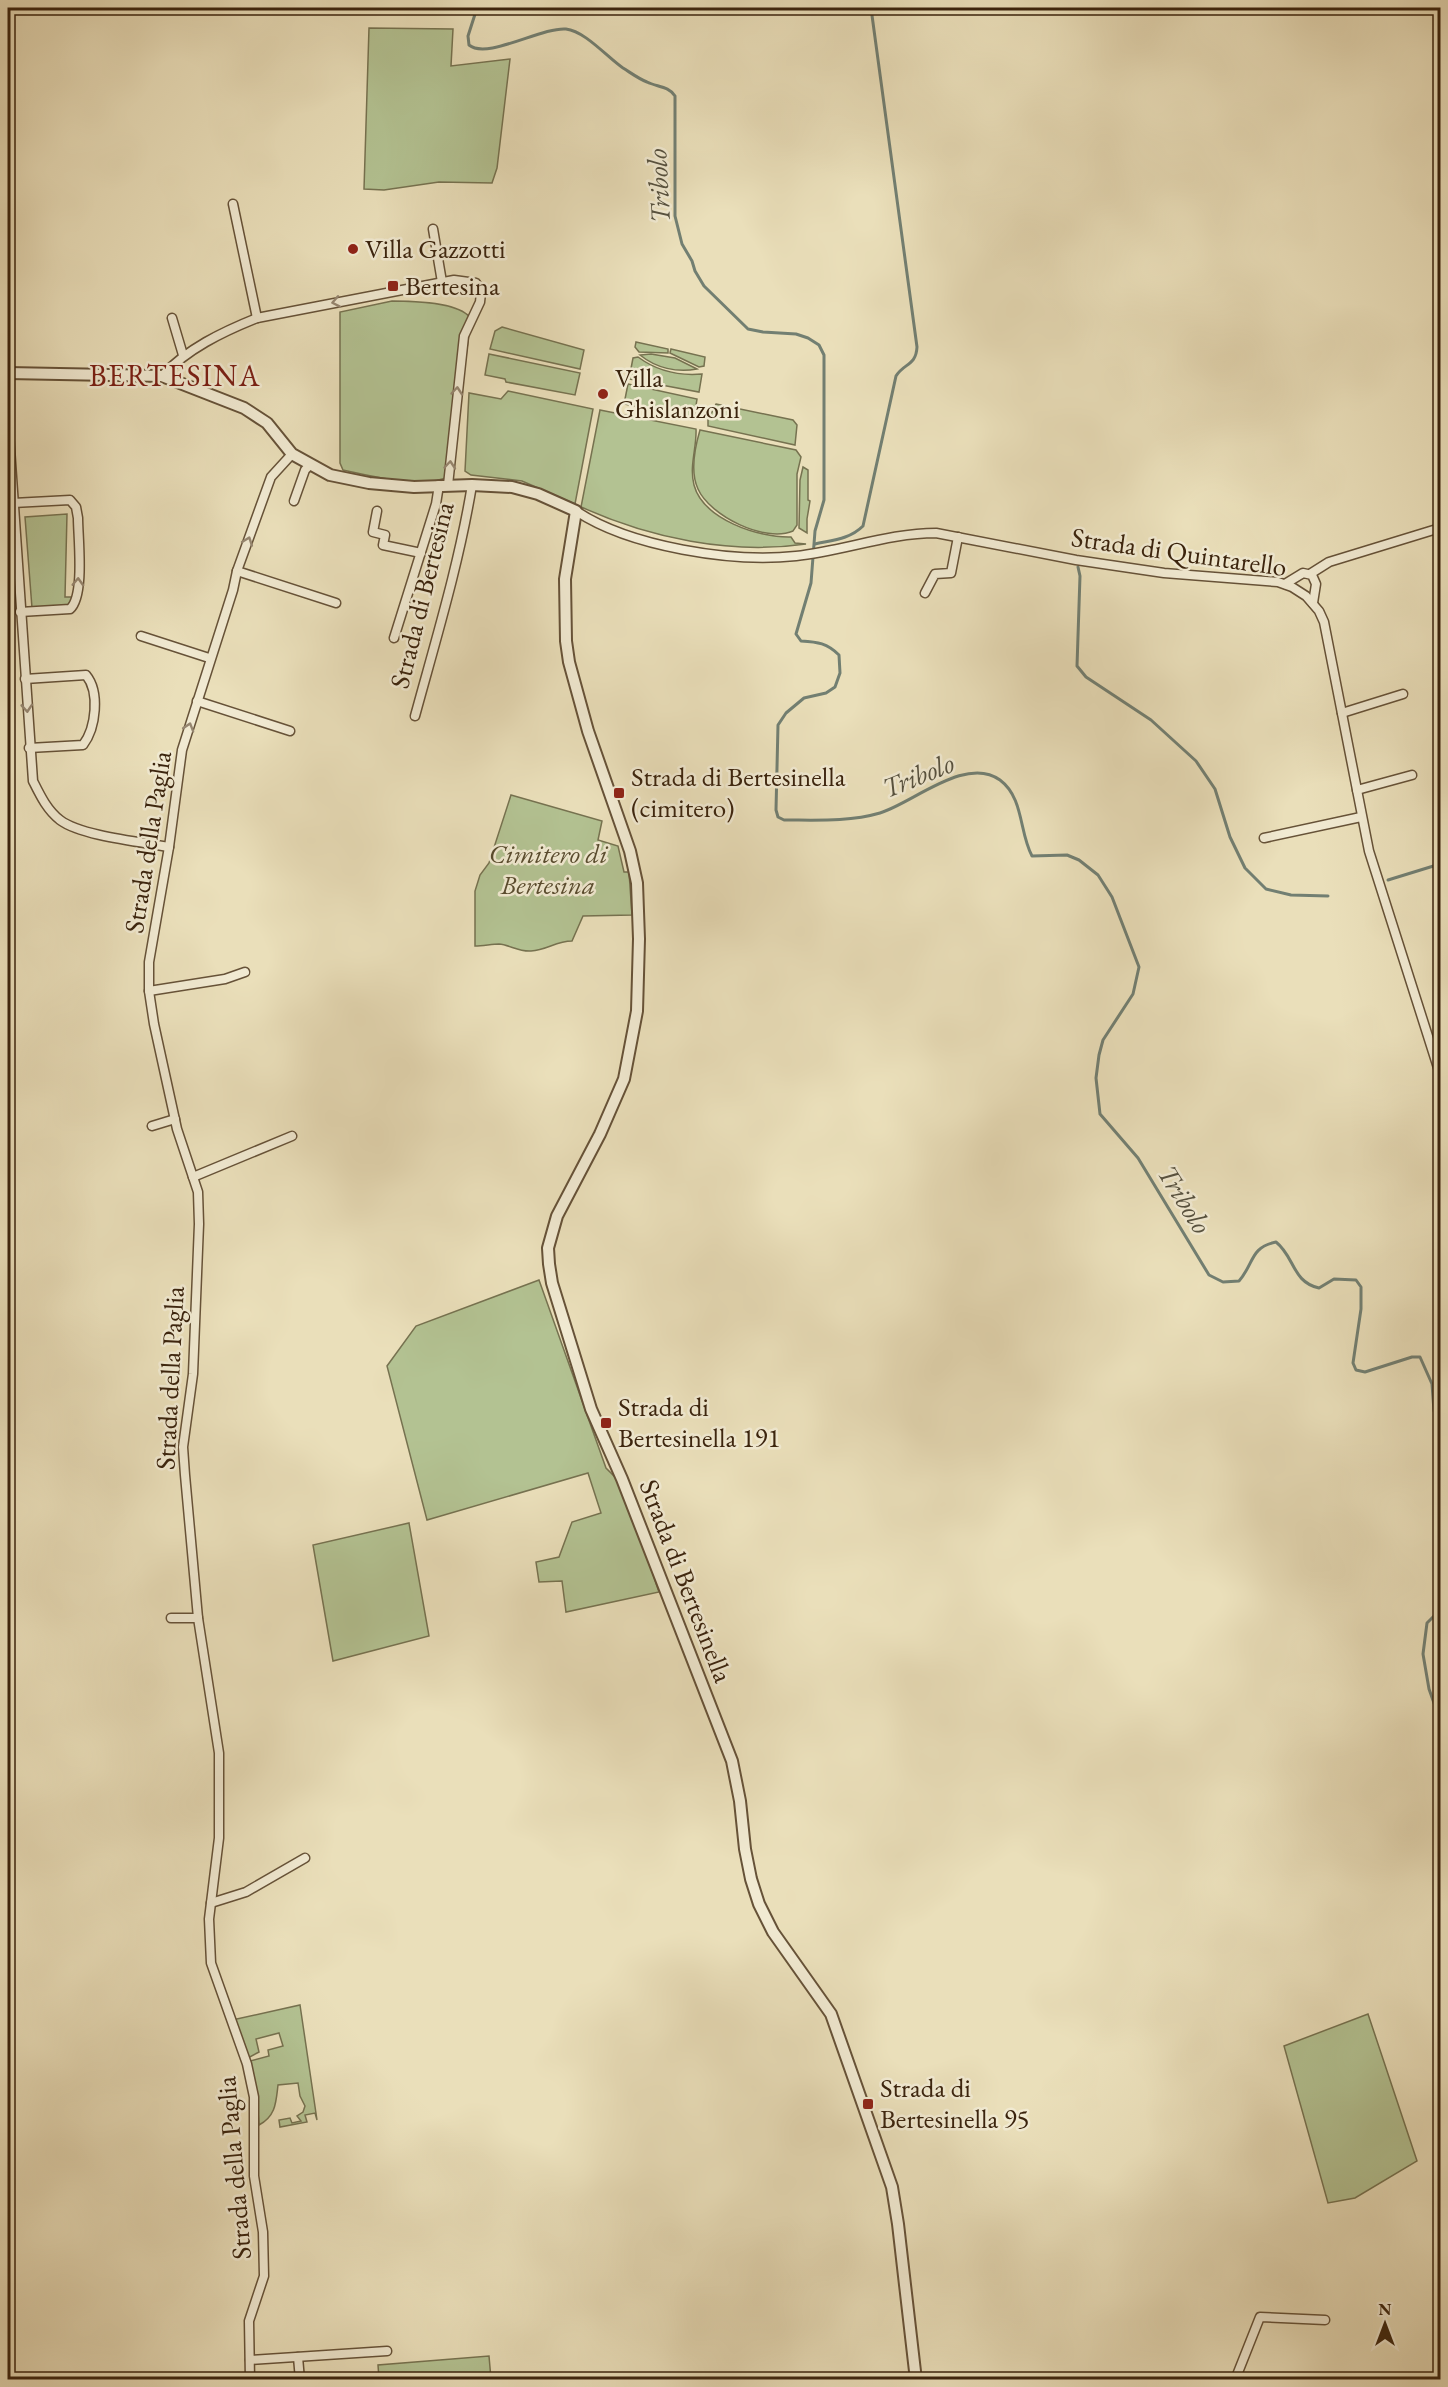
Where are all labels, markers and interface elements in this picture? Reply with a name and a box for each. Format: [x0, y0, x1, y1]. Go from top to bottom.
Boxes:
water label: Tribolo [638, 147, 678, 224]
place label: Villa Gazzotti [365, 231, 506, 266]
marker: Villa Gazzotti [346, 242, 360, 256]
place label: Bertesina [405, 268, 500, 303]
marker: Bertesina [386, 279, 400, 293]
one-way arrow [331, 295, 341, 308]
district label: BERTESINA [89, 356, 261, 395]
place label: Villa Ghislanzoni [615, 360, 740, 426]
one-way arrow [451, 386, 464, 395]
marker: Villa Ghislanzoni [596, 387, 610, 401]
one-way arrow [443, 461, 456, 470]
street label: Strada di Bertesina [381, 498, 462, 692]
street label: Strada di Quintarello [1069, 519, 1289, 584]
one-way arrow [240, 536, 253, 547]
one-way arrow [72, 578, 85, 587]
one-way arrow [20, 703, 33, 712]
one-way arrow [182, 722, 194, 733]
water label: Tribolo [877, 744, 960, 806]
street label: Strada della Paglia [116, 748, 179, 935]
place label: Strada di Bertesinella (cimitero) [631, 759, 846, 825]
marker: Strada di Bertesinella (cimitero) [612, 786, 626, 800]
park label: Cimitero di Bertesina [489, 836, 608, 902]
water label: Tribolo [1150, 1158, 1220, 1241]
street label: Strada della Paglia [147, 1285, 192, 1471]
place label: Strada di Bertesinella 191 [618, 1389, 781, 1455]
marker: Strada di Bertesinella 191 [599, 1416, 613, 1430]
street label: Strada di Bertesinella [632, 1474, 741, 1687]
place label: Strada di Bertesinella 95 [880, 2070, 1030, 2136]
street label: Strada della Paglia [208, 2075, 259, 2261]
marker: Strada di Bertesinella 95 [861, 2097, 875, 2111]
north arrow [1355, 2294, 1415, 2354]
text: N [1379, 2299, 1392, 2320]

